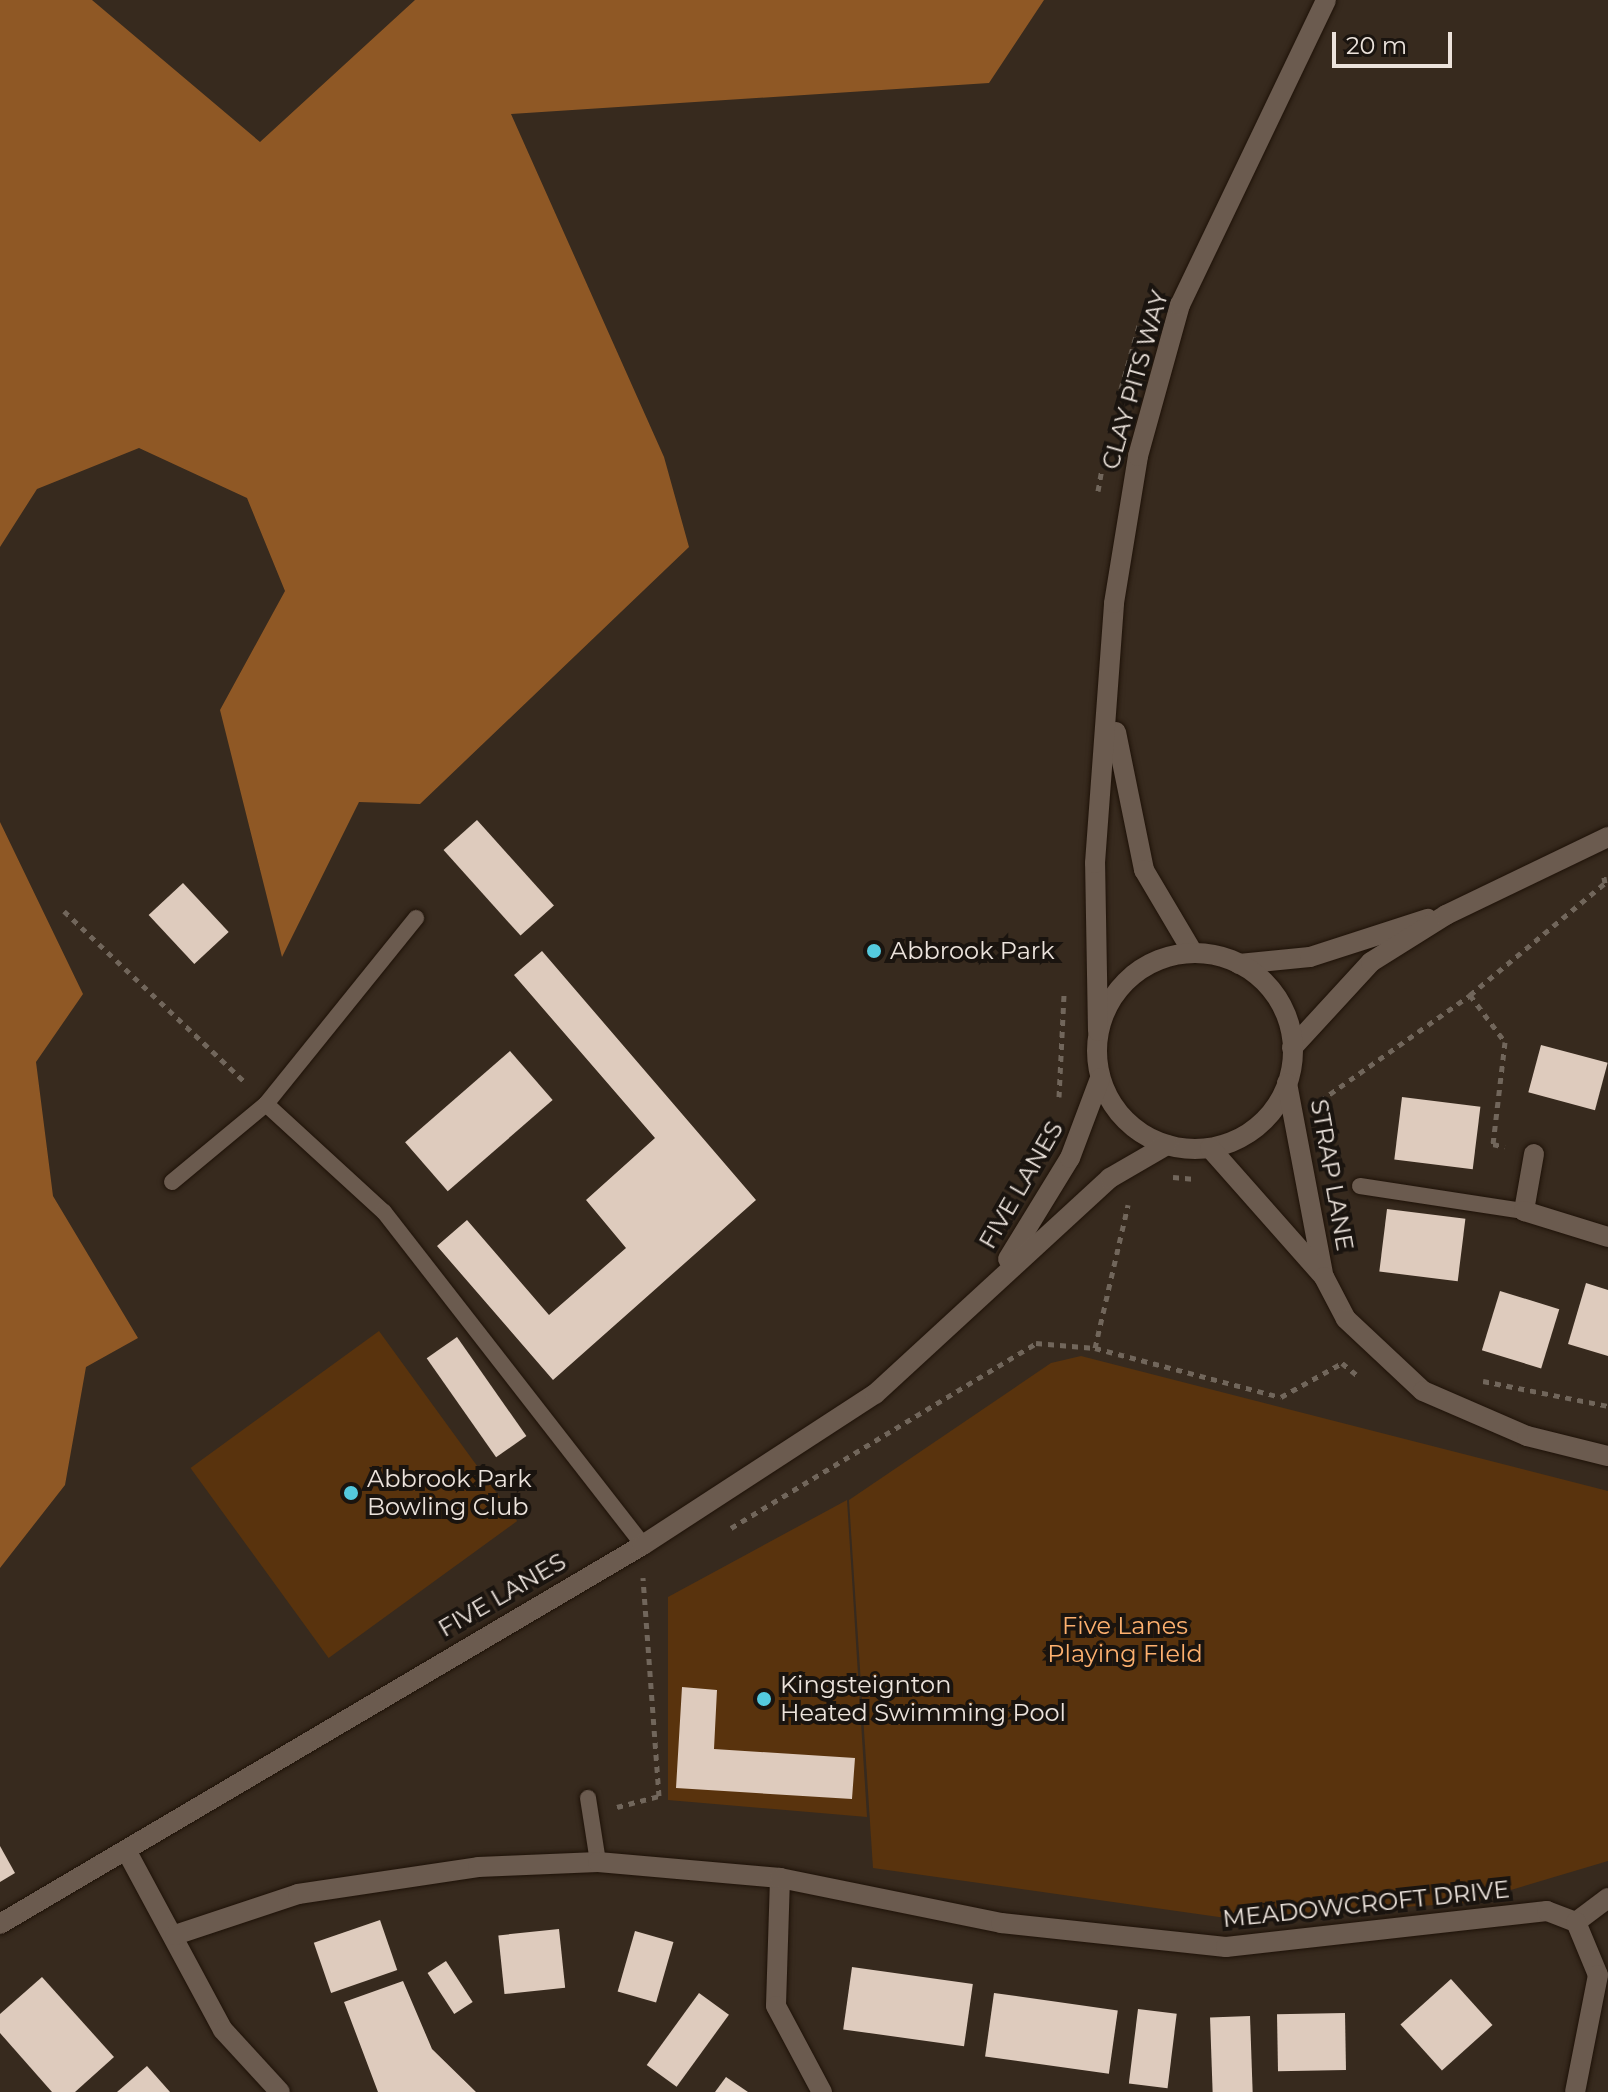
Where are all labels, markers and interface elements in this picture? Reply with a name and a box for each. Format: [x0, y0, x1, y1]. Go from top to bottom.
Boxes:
scale bar [1336, 16, 1456, 66]
text: 20 m [1346, 31, 1407, 60]
street label: CLAY PITS WAY [1096, 287, 1174, 473]
place label: Abbrook Park [890, 937, 1055, 965]
marker: Abbrook Park [865, 942, 883, 960]
street label: STRAP LANE [1305, 1097, 1359, 1253]
street label: FIVE LANES [973, 1116, 1069, 1254]
place label: Abbrook Park Bowling Club [367, 1465, 532, 1521]
marker: Abbrook Park Bowling Club [342, 1484, 360, 1502]
street label: FIVE LANES [433, 1547, 571, 1643]
park label: Five Lanes Playing FIeld [1047, 1612, 1203, 1668]
place label: Kingsteignton Heated Swimming Pool [780, 1671, 1066, 1727]
marker: Kingsteignton Heated Swimming Pool [755, 1690, 773, 1708]
street label: MEADOWCROFT DRIVE [1221, 1875, 1511, 1933]

